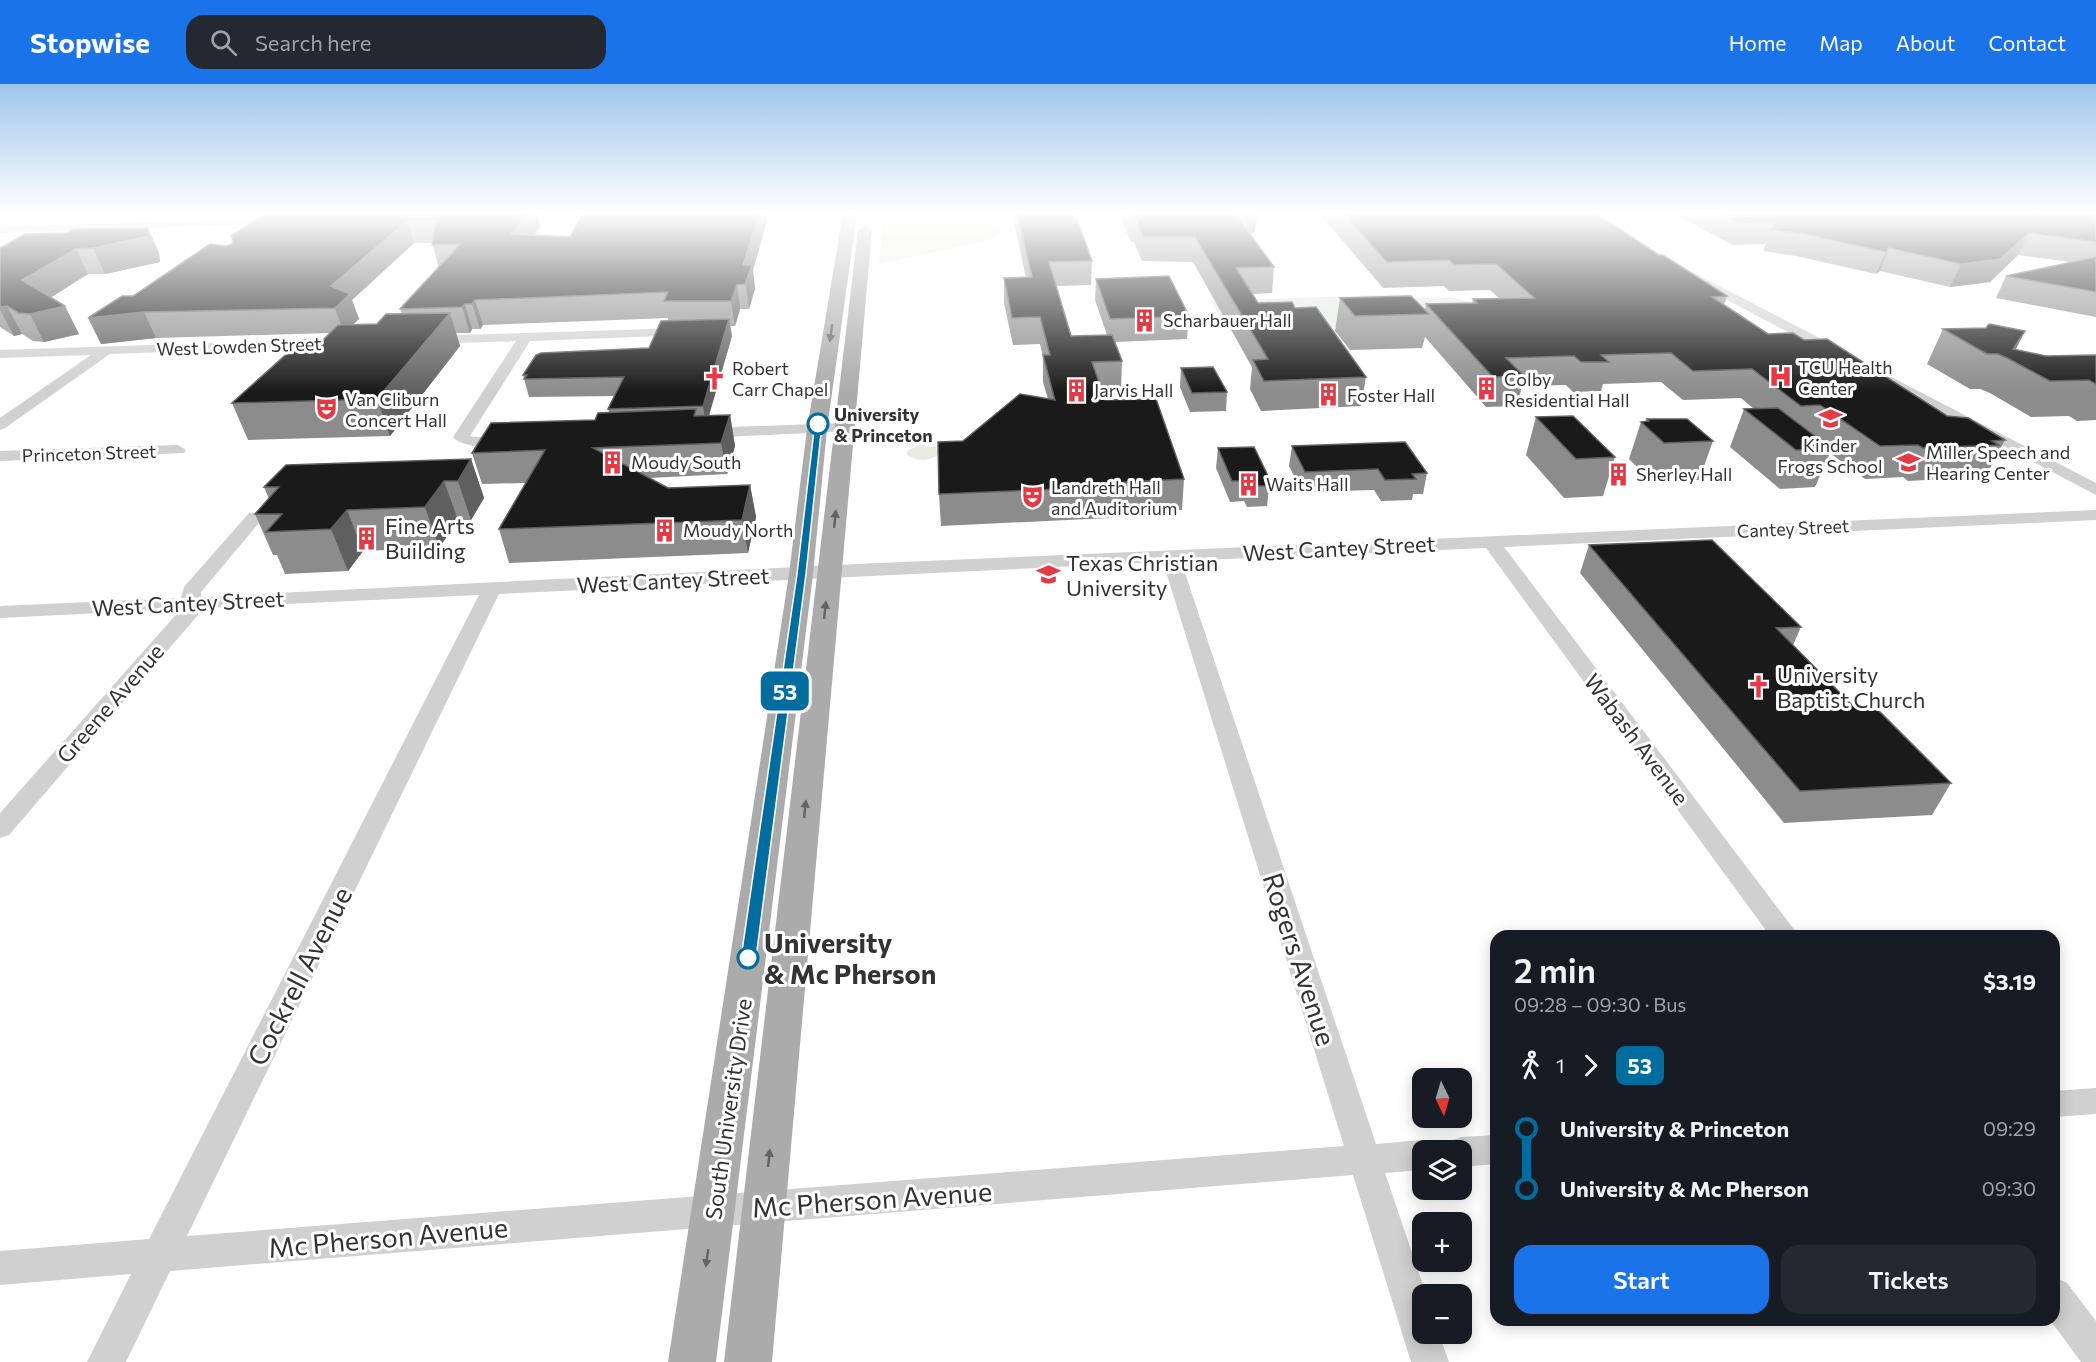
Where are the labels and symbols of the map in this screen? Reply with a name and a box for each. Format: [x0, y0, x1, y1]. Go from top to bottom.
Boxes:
building icon: Scharbauer Hall [1132, 307, 1158, 333]
place label: Scharbauer Hall [1163, 309, 1292, 331]
one-way arrow [826, 324, 835, 343]
street label: West Lowden Street [156, 332, 322, 360]
place label: TCU Health Center [1798, 356, 1893, 399]
place label: Robert Carr Chapel [732, 357, 828, 400]
hospital icon: TCU Health Center [1767, 364, 1793, 390]
church icon: Robert Carr Chapel [701, 365, 727, 391]
place label: Colby Residential Hall [1504, 368, 1629, 411]
building icon: Colby Residential Hall [1473, 376, 1499, 402]
building icon: Jarvis Hall [1063, 377, 1089, 403]
place label: Jarvis Hall [1094, 379, 1173, 401]
building icon: Foster Hall [1316, 382, 1342, 408]
place label: Foster Hall [1347, 384, 1435, 406]
place label: Van Cliburn Concert Hall [345, 388, 447, 431]
theatre icon: Van Cliburn Concert Hall [314, 396, 340, 422]
place label: University & Princeton [834, 403, 933, 446]
school or university icon: Kinder Frogs School [1817, 406, 1843, 432]
marker: University & Princeton [807, 413, 829, 435]
place label: Kinder Frogs School [1778, 434, 1882, 477]
street label: Princeton Street [21, 440, 157, 466]
place label: Miller Speech and Hearing Center [1926, 441, 2070, 484]
building icon: Moudy South [600, 449, 626, 475]
school or university icon: Miller Speech and Hearing Center [1895, 449, 1921, 475]
place label: Moudy South [631, 451, 741, 473]
building icon: Sherley Hall [1605, 461, 1631, 487]
place label: Sherley Hall [1636, 463, 1732, 485]
building icon: Waits Hall [1235, 471, 1261, 497]
place label: Waits Hall [1266, 473, 1349, 495]
place label: Landreth Hall and Auditorium [1051, 476, 1177, 519]
theatre icon: Landreth Hall and Auditorium [1020, 484, 1046, 510]
one-way arrow [830, 509, 840, 528]
place label: Fine Arts Building [385, 512, 475, 564]
street label: Cantey Street [1736, 514, 1850, 542]
building icon: Moudy North [652, 517, 678, 543]
place label: Moudy North [683, 519, 793, 541]
building icon: Fine Arts Building [354, 525, 380, 551]
street label: West Cantey Street [1242, 529, 1436, 567]
place label: Texas Christian University [1066, 549, 1218, 601]
street label: West Cantey Street [576, 561, 770, 599]
school or university icon: Texas Christian University [1035, 562, 1061, 588]
street label: West Cantey Street [91, 584, 285, 622]
one-way arrow [820, 600, 830, 619]
street label: Greene Avenue [51, 638, 169, 768]
place label: University Baptist Church [1777, 661, 1925, 713]
street label: Wabash Avenue [1579, 668, 1695, 810]
line badge: 53 [758, 672, 812, 710]
church icon: University Baptist Church [1746, 674, 1772, 700]
one-way arrow [800, 799, 810, 818]
street label: Rogers Avenue [1257, 868, 1343, 1050]
street label: Cockrell Avenue [240, 881, 358, 1071]
place label: University & Mc Pherson [764, 926, 936, 990]
marker: University & Mc Pherson [737, 947, 759, 969]
street label: South University Drive [699, 997, 757, 1221]
north arrow [1412, 1068, 1472, 1128]
one-way arrow [764, 1148, 774, 1167]
street label: Mc Pherson Avenue [751, 1174, 993, 1224]
street label: Mc Pherson Avenue [267, 1210, 509, 1264]
one-way arrow [702, 1249, 711, 1268]

